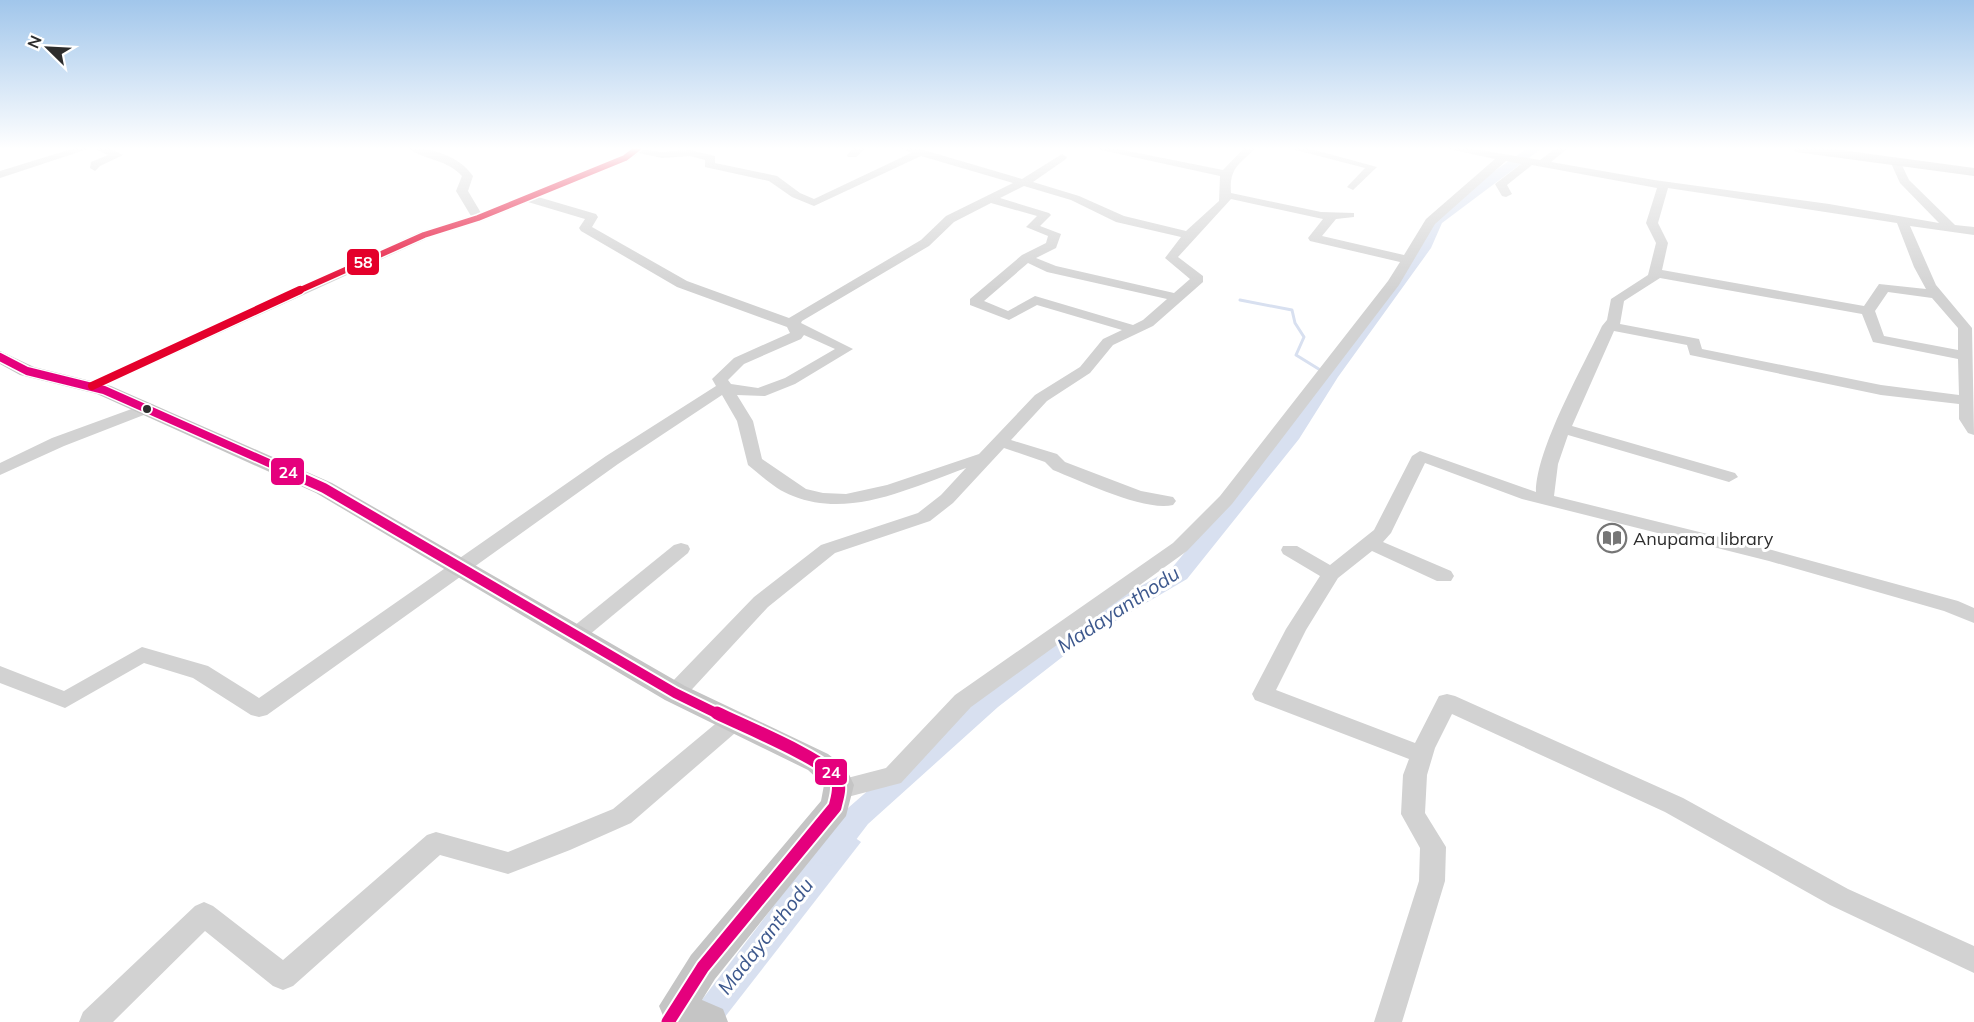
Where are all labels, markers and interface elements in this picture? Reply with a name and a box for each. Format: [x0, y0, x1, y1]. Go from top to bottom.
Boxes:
north arrow [18, 18, 78, 78]
text: N [23, 32, 46, 51]
line badge: 58 [346, 248, 380, 276]
text: 58 [353, 252, 373, 272]
unlabelled marker [141, 403, 153, 415]
line badge: 24 [270, 457, 305, 486]
text: 24 [278, 462, 298, 482]
library icon: Anupama library [1596, 522, 1628, 554]
place label: Anupama library [1633, 527, 1774, 550]
water label: Madayanthodu [1052, 560, 1184, 658]
line badge: 24 [814, 758, 848, 786]
text: 24 [821, 762, 841, 782]
water label: Madayanthodu [712, 873, 818, 999]

